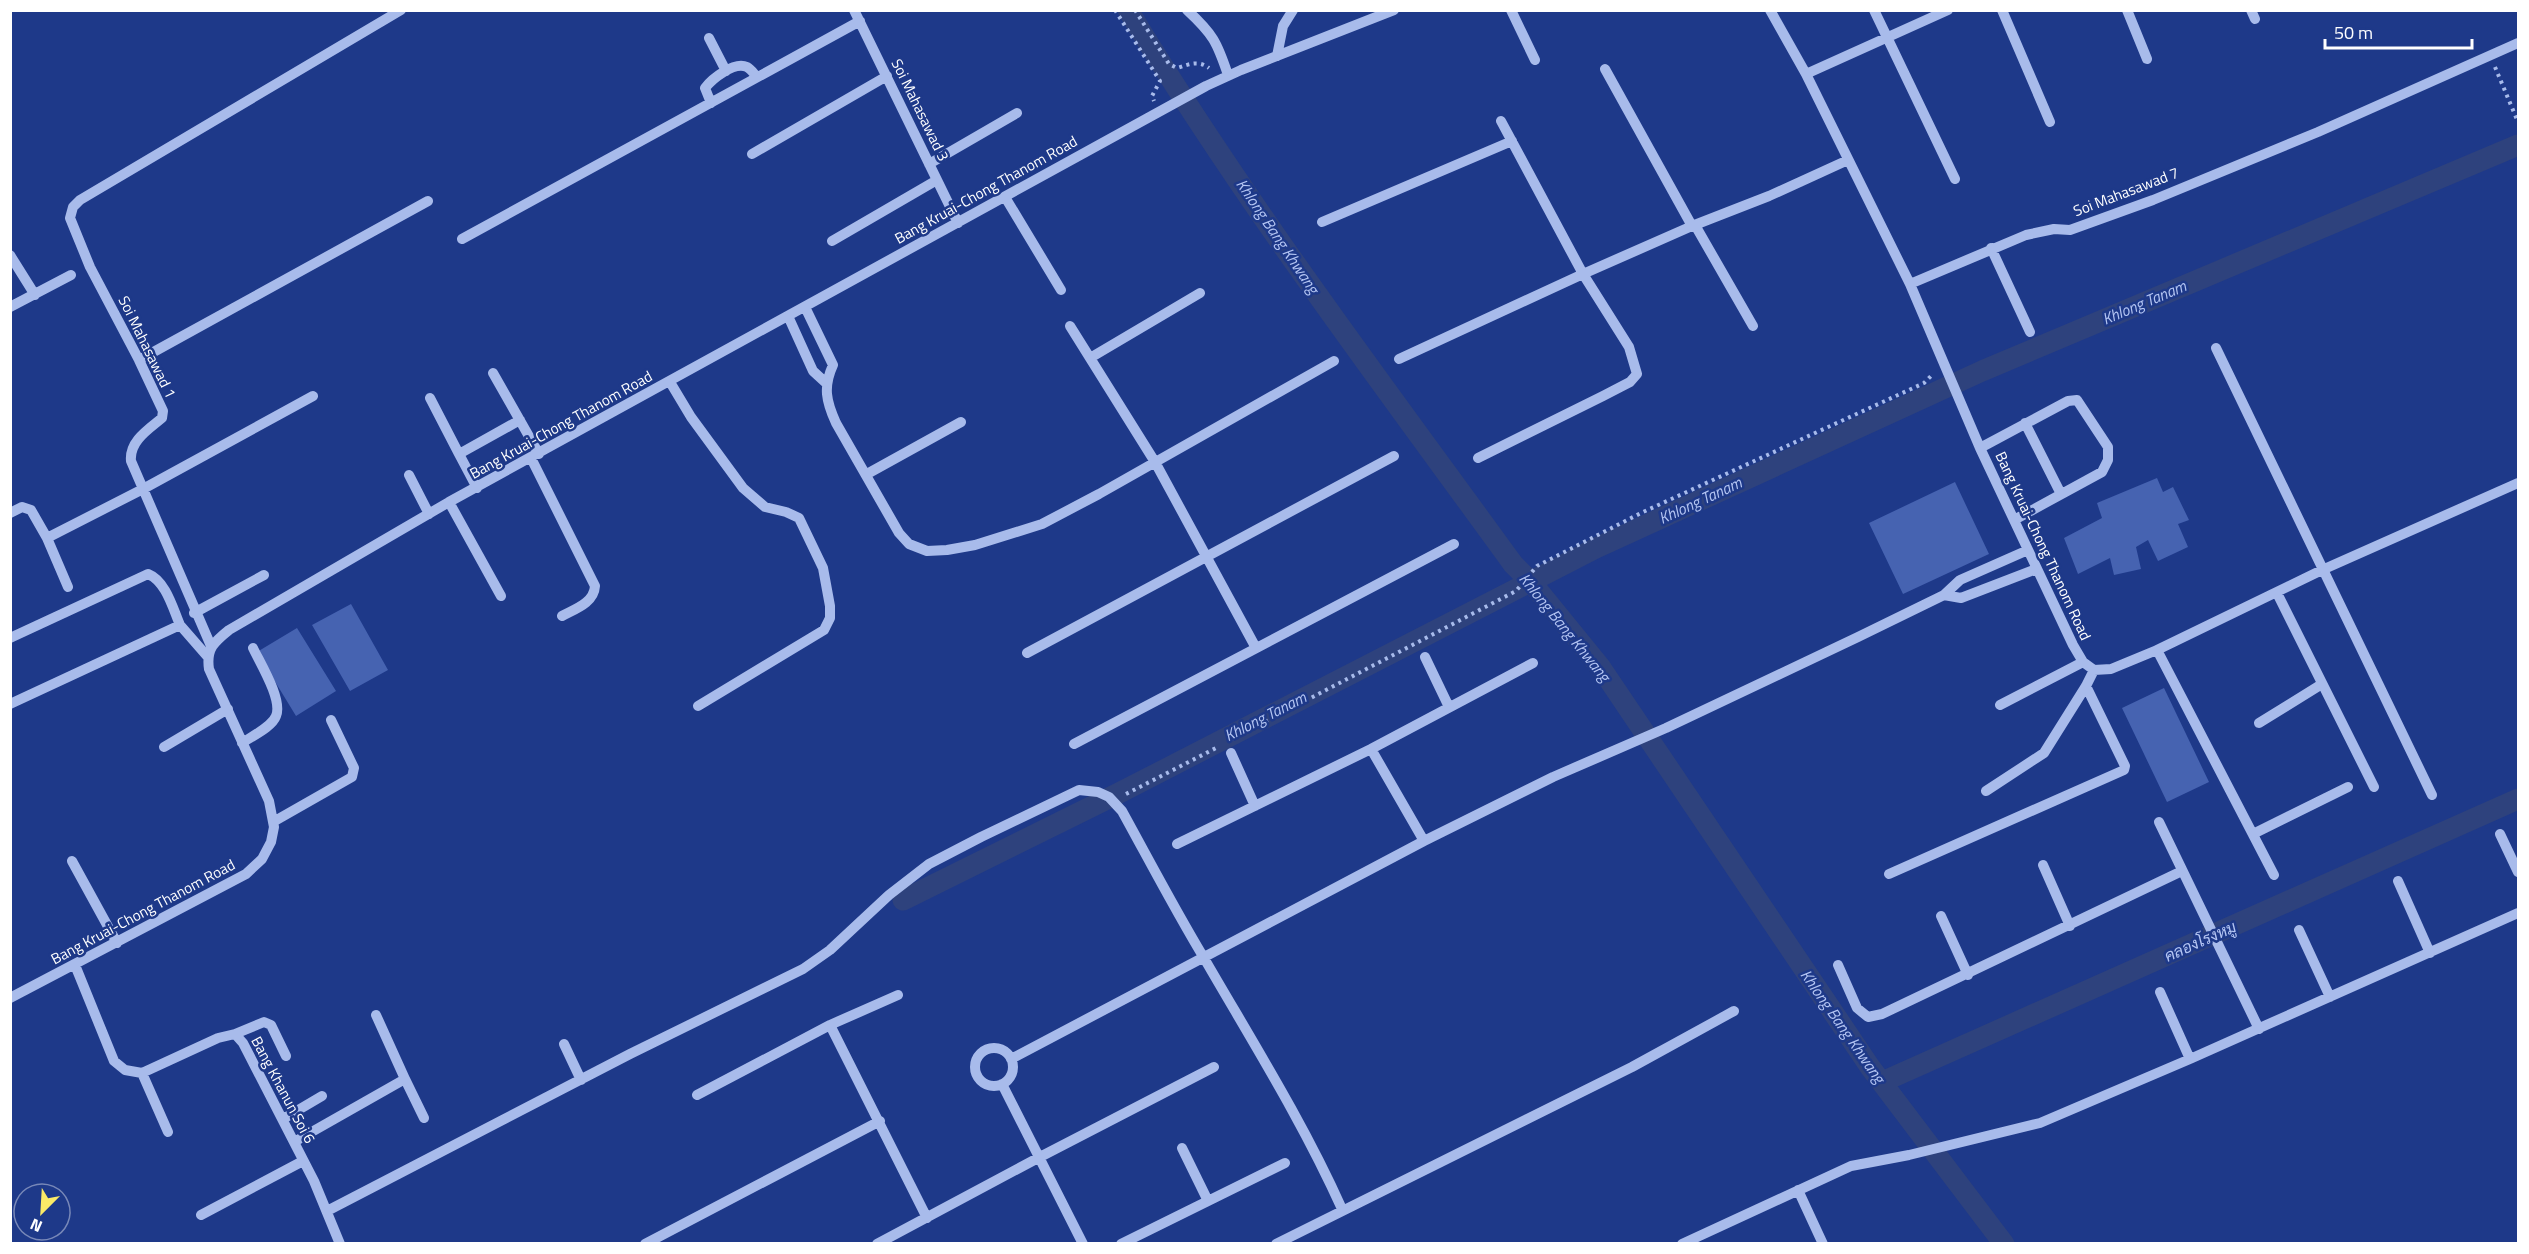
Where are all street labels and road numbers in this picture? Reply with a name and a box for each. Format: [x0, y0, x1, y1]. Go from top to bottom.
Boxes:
street label: Soi Mahasawad 3 [886, 55, 955, 165]
street label: Bang Kruai-Chong Thanom Road [890, 130, 1081, 250]
street label: Soi Mahasawad 7 [2070, 161, 2182, 222]
street label: Soi Mahasawad 1 [113, 292, 182, 402]
street label: Bang Kruai-Chong Thanom Road [465, 365, 656, 485]
street label: Bang Kruai-Chong Thanom Road [1990, 448, 2097, 644]
street label: Bang Kruai-Chong Thanom Road [47, 853, 239, 970]
street label: Bang Khanun Soi 6 [246, 1032, 321, 1147]

